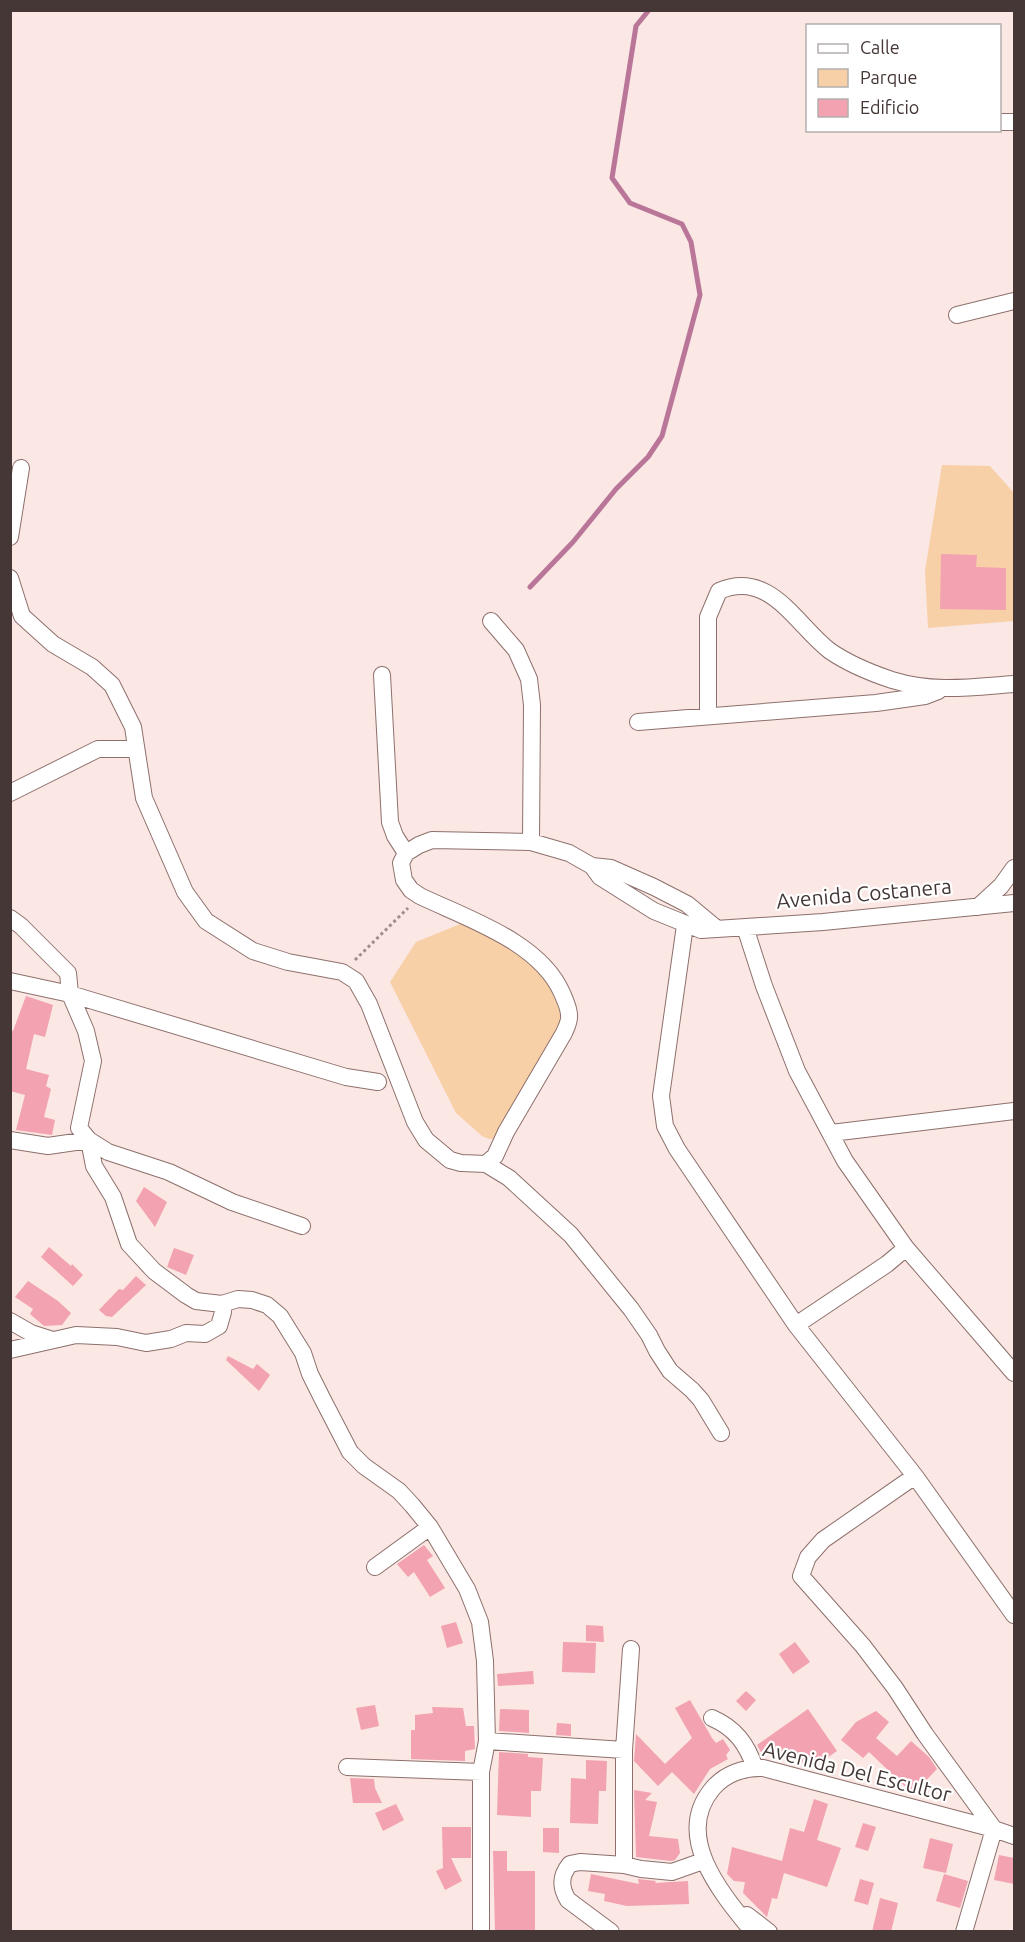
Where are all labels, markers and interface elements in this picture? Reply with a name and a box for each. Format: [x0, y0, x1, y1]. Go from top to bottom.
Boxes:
legend [806, 24, 1001, 132]
text: Calle [860, 37, 900, 57]
text: Parque [860, 67, 917, 87]
text: Edificio [860, 97, 919, 117]
street label: Avenida Costanera [775, 873, 952, 913]
street label: Avenida Del Escultor [760, 1736, 954, 1806]

